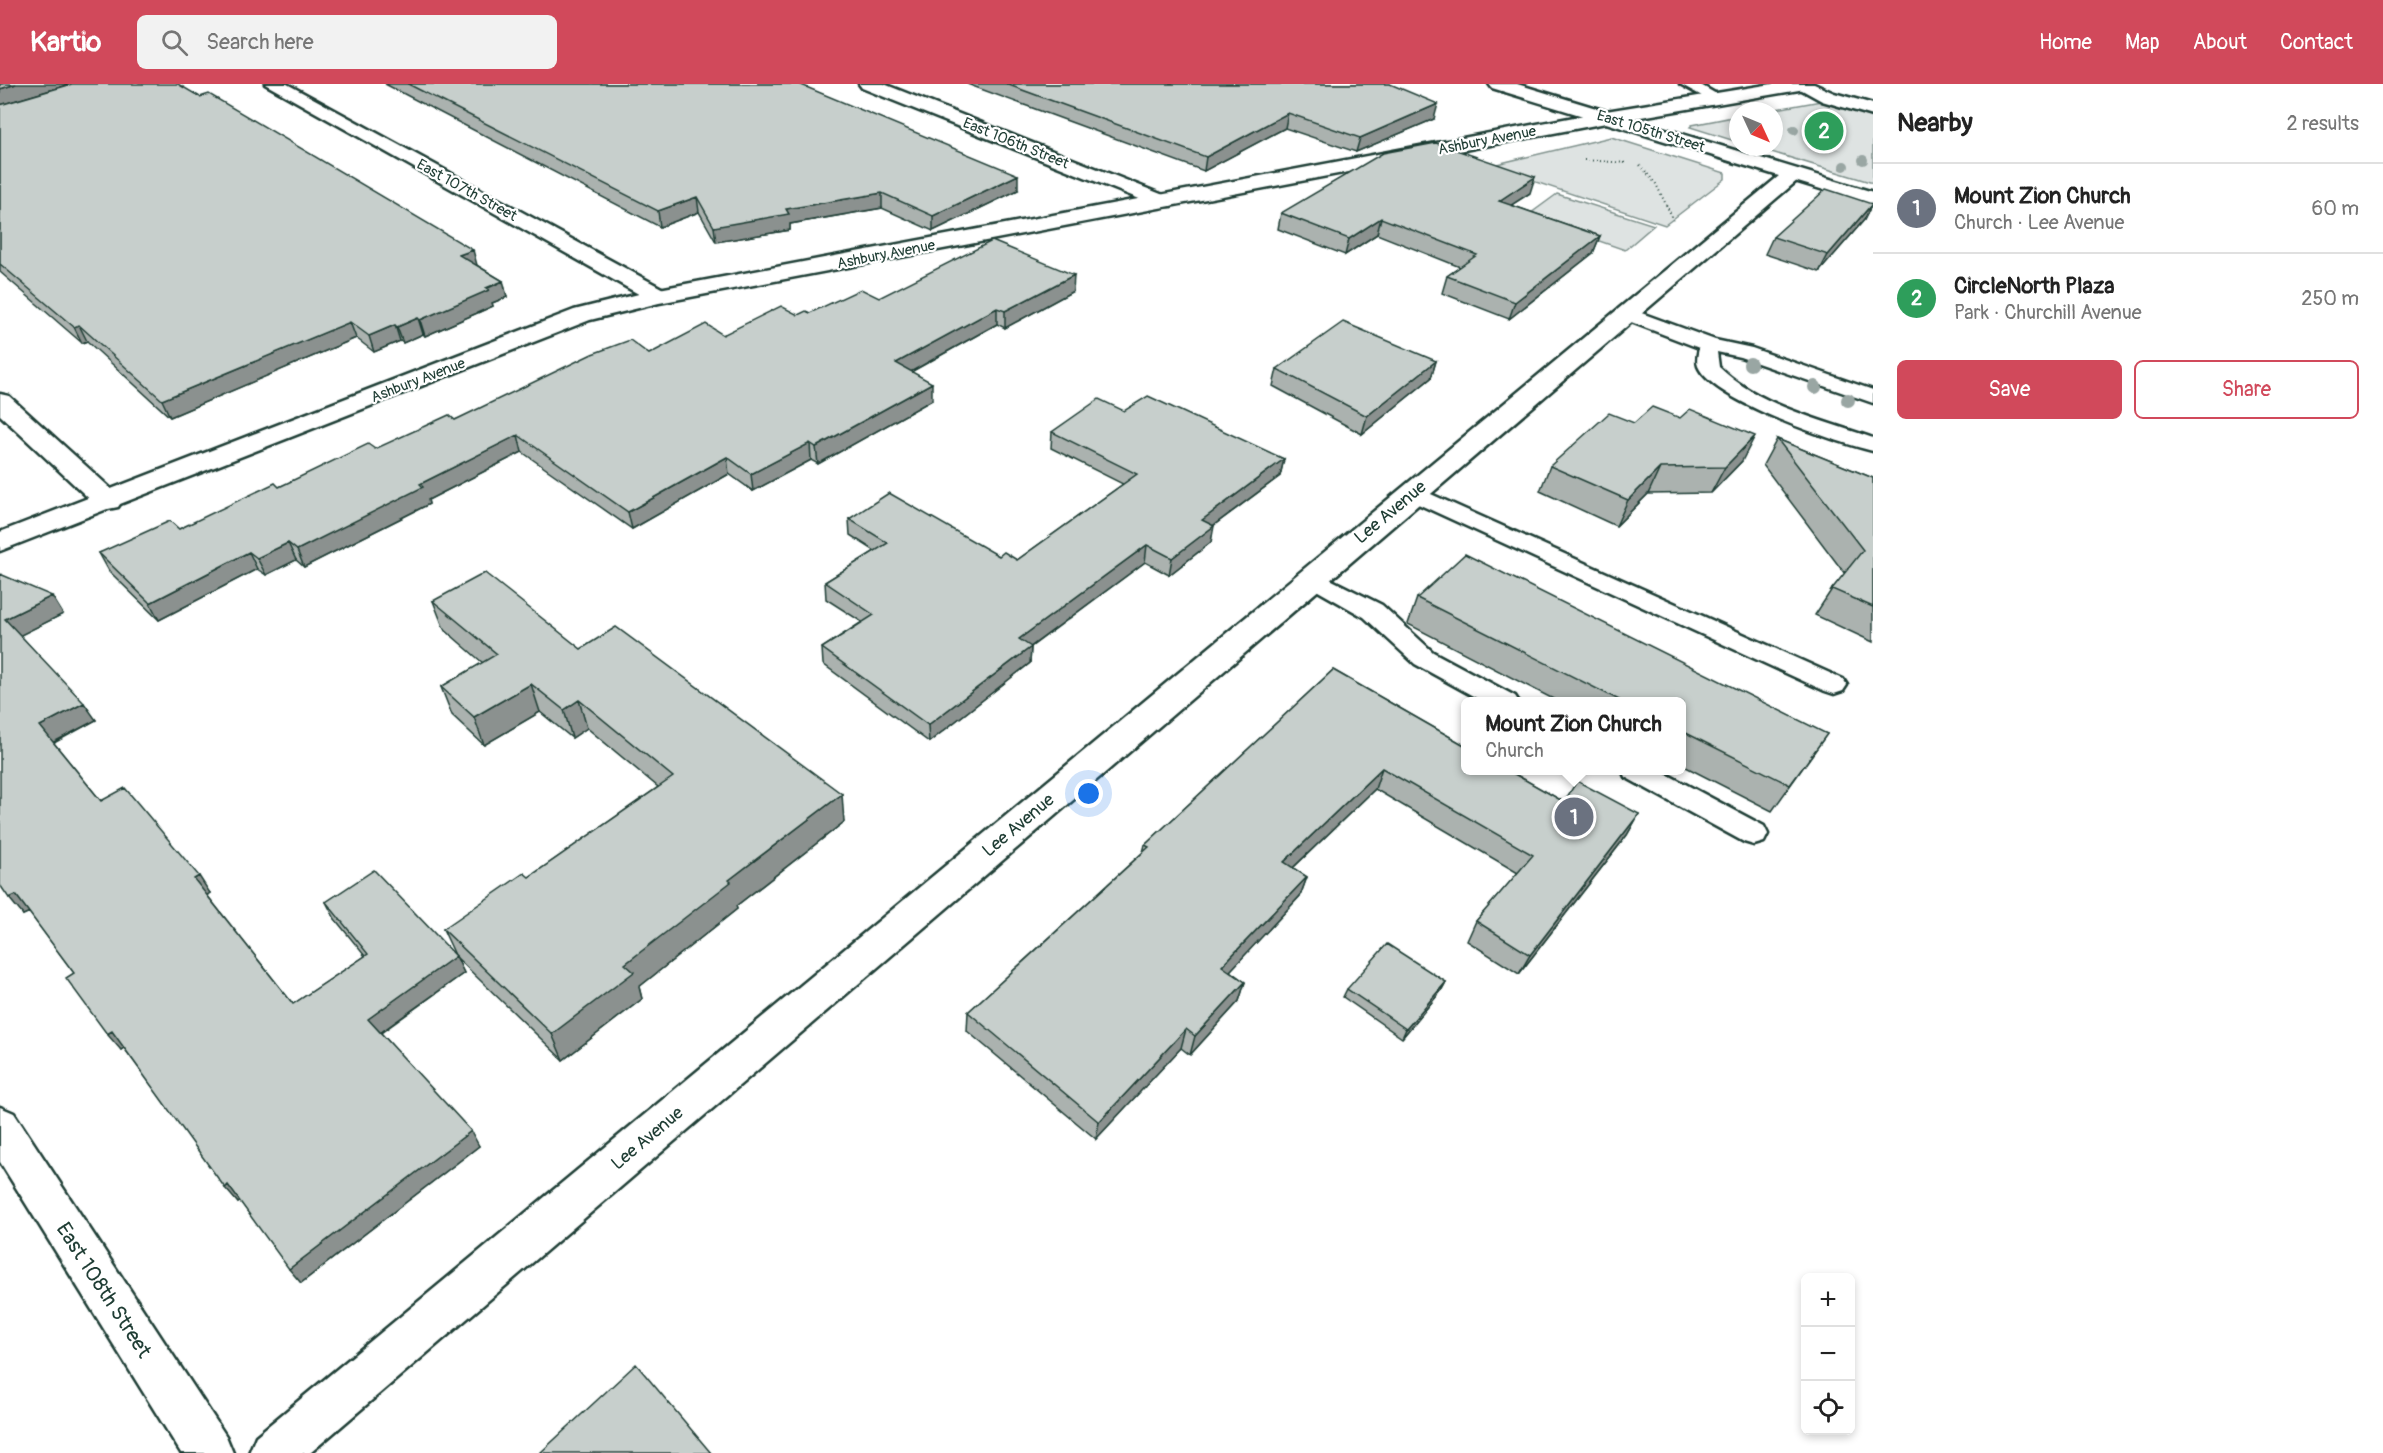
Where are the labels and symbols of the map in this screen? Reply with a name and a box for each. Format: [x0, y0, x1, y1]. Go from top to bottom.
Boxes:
north arrow [1729, 102, 1783, 156]
street label: East 105th Street [1595, 106, 1708, 157]
pin: 2 [1804, 108, 1844, 154]
street label: East 106th Street [960, 114, 1072, 174]
street label: Ashbury Avenue [1436, 122, 1538, 159]
street label: East 107th Street [413, 155, 521, 226]
street label: Ashbury Avenue [835, 236, 937, 273]
street label: Ashbury Avenue [368, 354, 469, 407]
street label: Lee Avenue [1350, 475, 1431, 549]
your location [1074, 779, 1103, 808]
street label: Lee Avenue [978, 788, 1059, 862]
pin: 1 [1554, 794, 1594, 840]
street label: Lee Avenue [607, 1101, 688, 1175]
street label: East 108th Street [50, 1217, 158, 1364]

